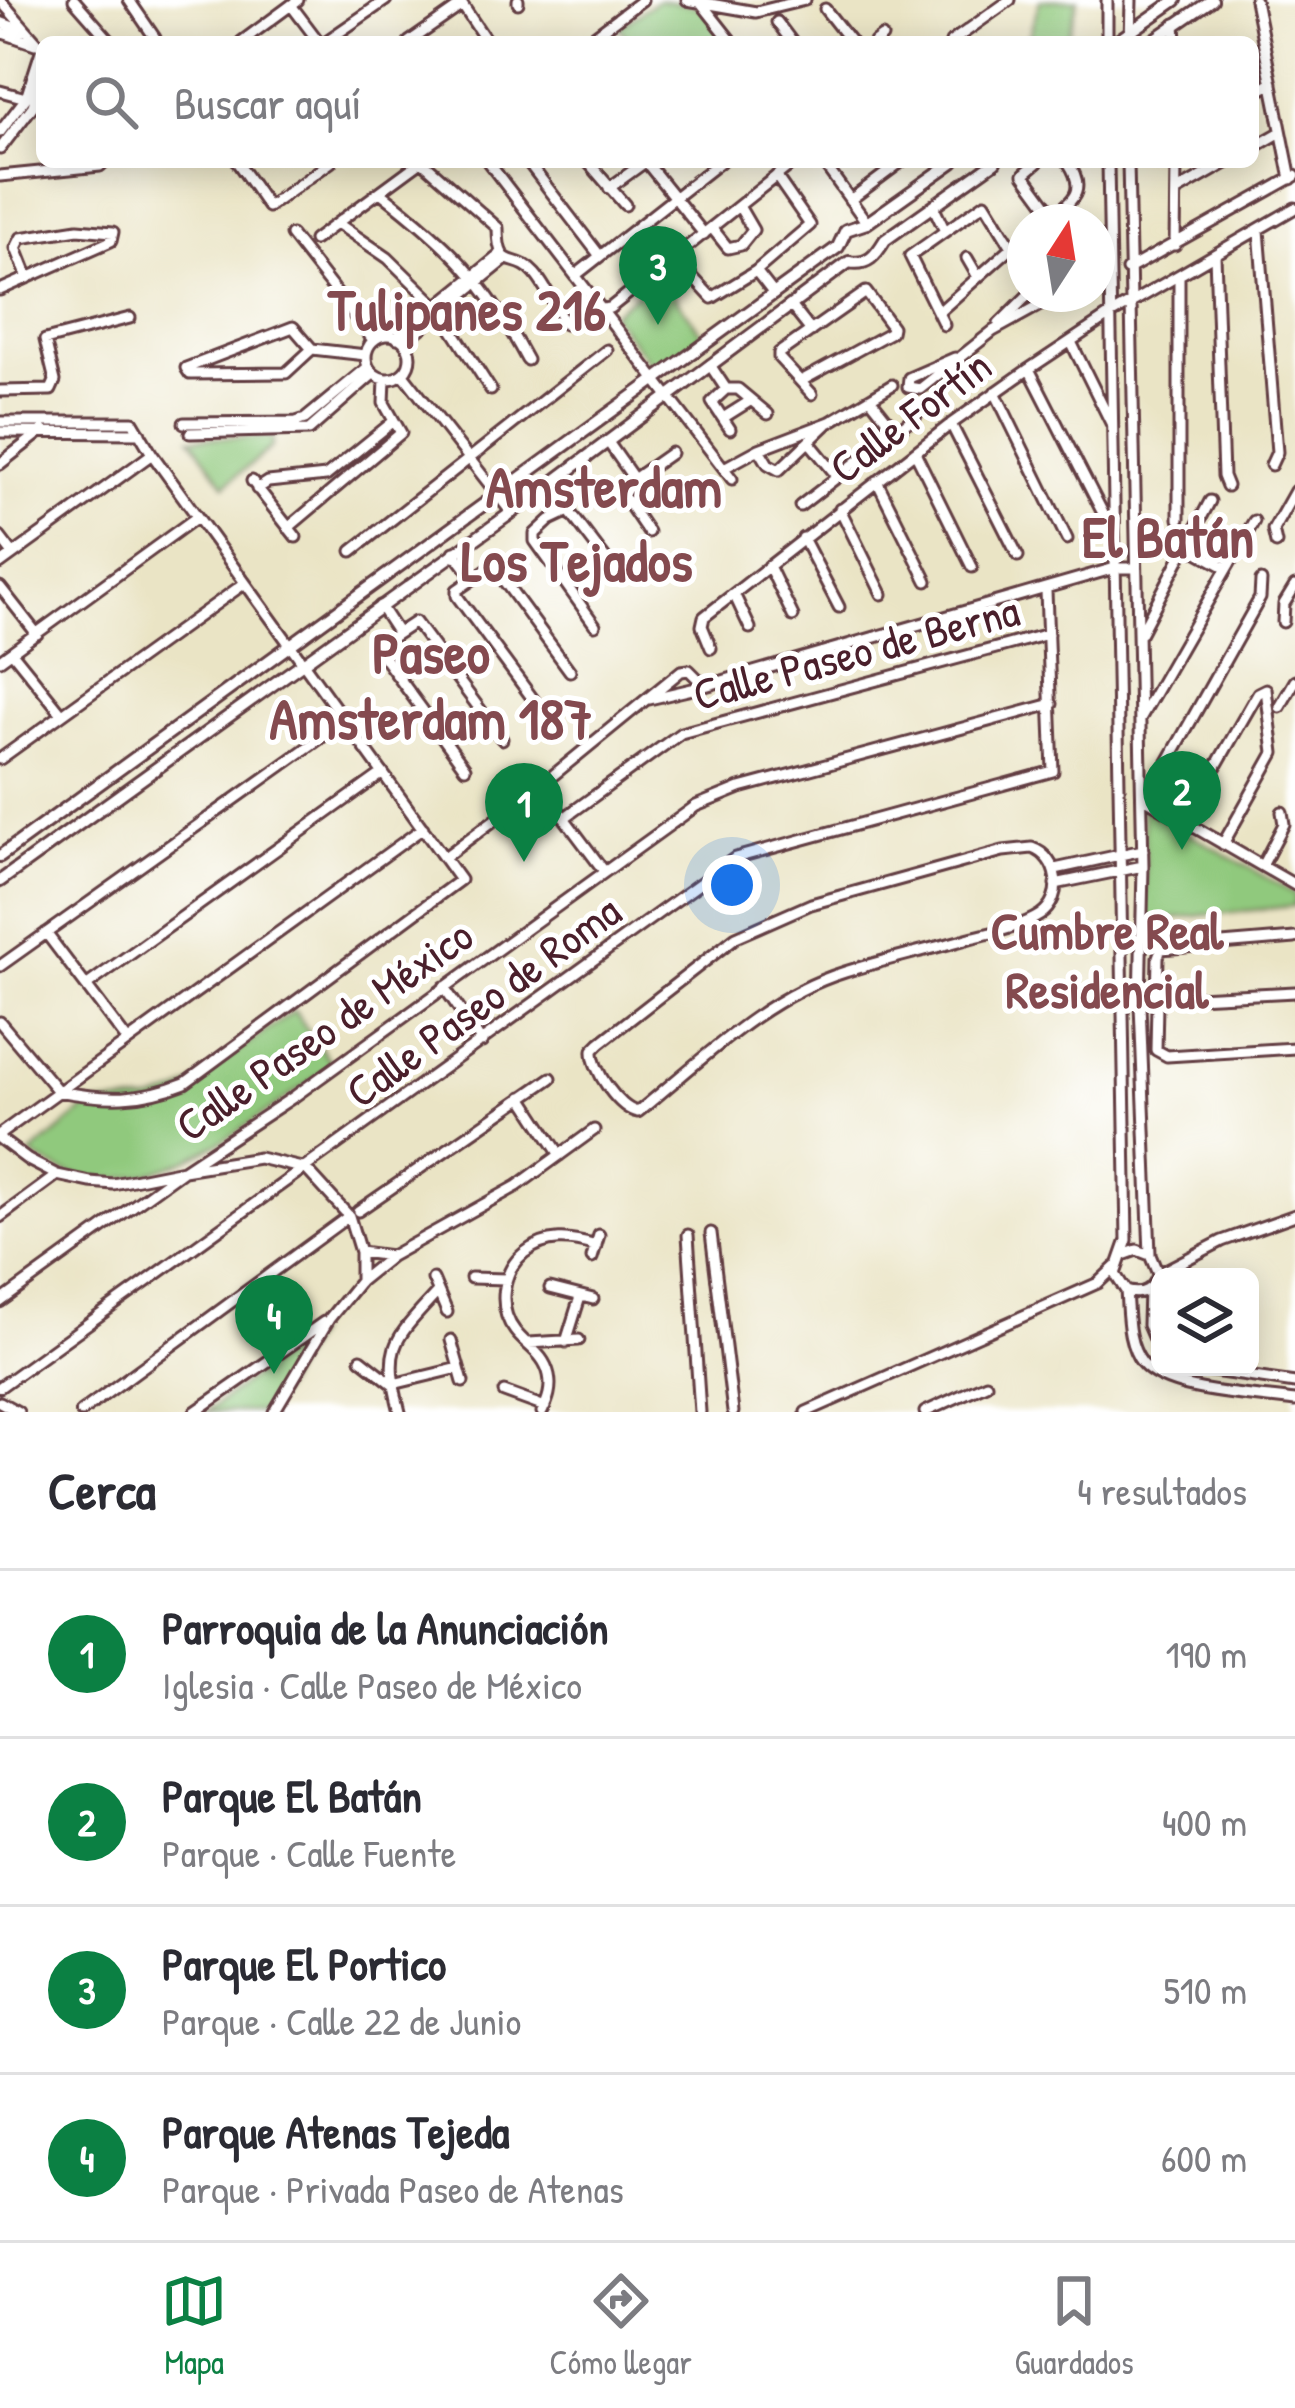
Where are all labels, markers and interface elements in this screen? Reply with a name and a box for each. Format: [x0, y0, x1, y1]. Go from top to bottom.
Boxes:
search box [36, 36, 1259, 168]
icon: search [78, 69, 144, 135]
text: Buscar aquí [174, 72, 361, 133]
north arrow [1007, 204, 1115, 312]
pin: 3 [619, 226, 697, 325]
district label: Tulipanes 216 [327, 271, 606, 349]
street label: Calle Fortín [816, 335, 1003, 497]
district label: Amsterdam [486, 448, 722, 525]
district label: El Batán [1082, 498, 1254, 575]
district label: Los Tejados [461, 522, 693, 599]
street label: Calle Paseo de Berna [686, 579, 1025, 724]
district label: Paseo Amsterdam 187 [270, 614, 592, 757]
pin: 2 [1143, 751, 1221, 850]
pin: 1 [485, 763, 563, 862]
your location [702, 855, 762, 915]
street label: Calle Paseo de Roma [333, 880, 632, 1121]
district label: Cumbre Real Residencial [991, 896, 1225, 1024]
street label: Calle Paseo de México [163, 904, 484, 1155]
map controls [1151, 1268, 1259, 1376]
button: layers [1151, 1268, 1259, 1376]
pin: 4 [235, 1275, 313, 1374]
text: Cerca [48, 1456, 156, 1525]
text: 4 resultados [1077, 1464, 1247, 1517]
text: Parroquia de la Anunciación [162, 1597, 609, 1658]
text: 1 [80, 1627, 94, 1680]
text: 190 m [1166, 1627, 1247, 1680]
text: Iglesia · Calle Paseo de México [162, 1658, 582, 1711]
text: Parque El Batán [162, 1765, 422, 1826]
text: 2 [78, 1795, 96, 1848]
text: 400 m [1162, 1795, 1247, 1848]
text: Parque · Calle Fuente [162, 1826, 456, 1879]
text: Parque El Portico [162, 1933, 446, 1994]
text: 3 [78, 1963, 96, 2016]
text: 510 m [1163, 1963, 1247, 2016]
text: Parque · Calle 22 de Junio [162, 1994, 521, 2047]
text: Parque Atenas Tejeda [162, 2101, 509, 2162]
text: 4 [80, 2131, 94, 2184]
text: 600 m [1161, 2131, 1247, 2184]
text: Parque · Privada Paseo de Atenas [162, 2162, 624, 2215]
tab: Mapa [161, 2268, 227, 2384]
tab: Cómo llegar [550, 2268, 692, 2384]
tab: Guardados [1014, 2268, 1134, 2384]

